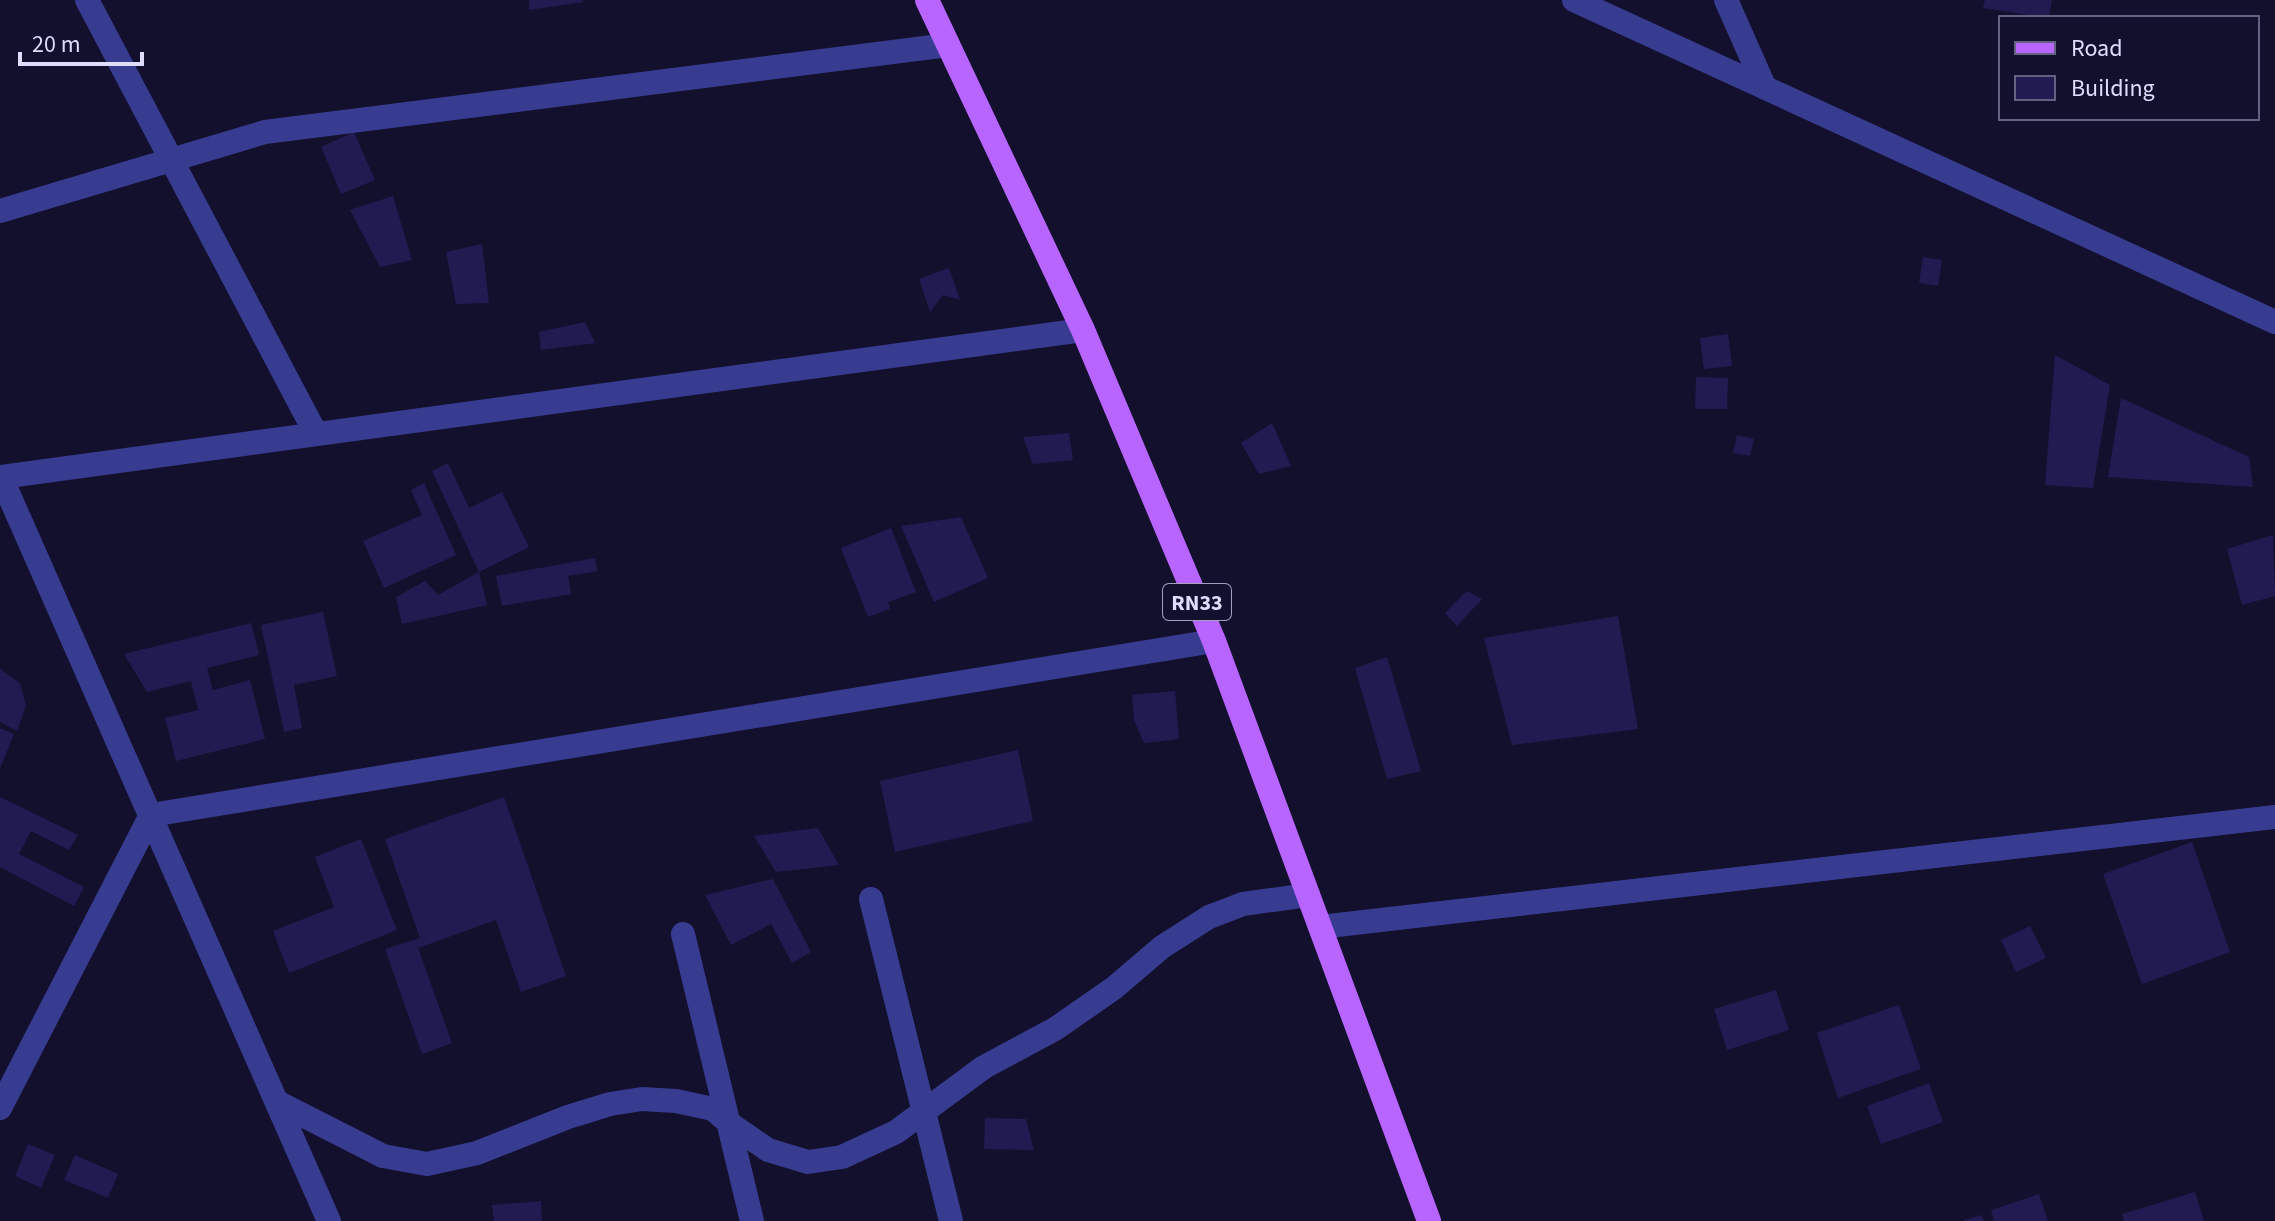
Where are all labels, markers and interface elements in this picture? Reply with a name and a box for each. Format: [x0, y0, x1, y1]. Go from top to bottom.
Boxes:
scale bar [20, 16, 142, 66]
legend [1999, 16, 2259, 120]
text: 20 m [32, 27, 81, 62]
text: Road [2071, 31, 2123, 66]
text: Building [2071, 71, 2155, 106]
road number: RN33 [1163, 584, 1231, 620]

